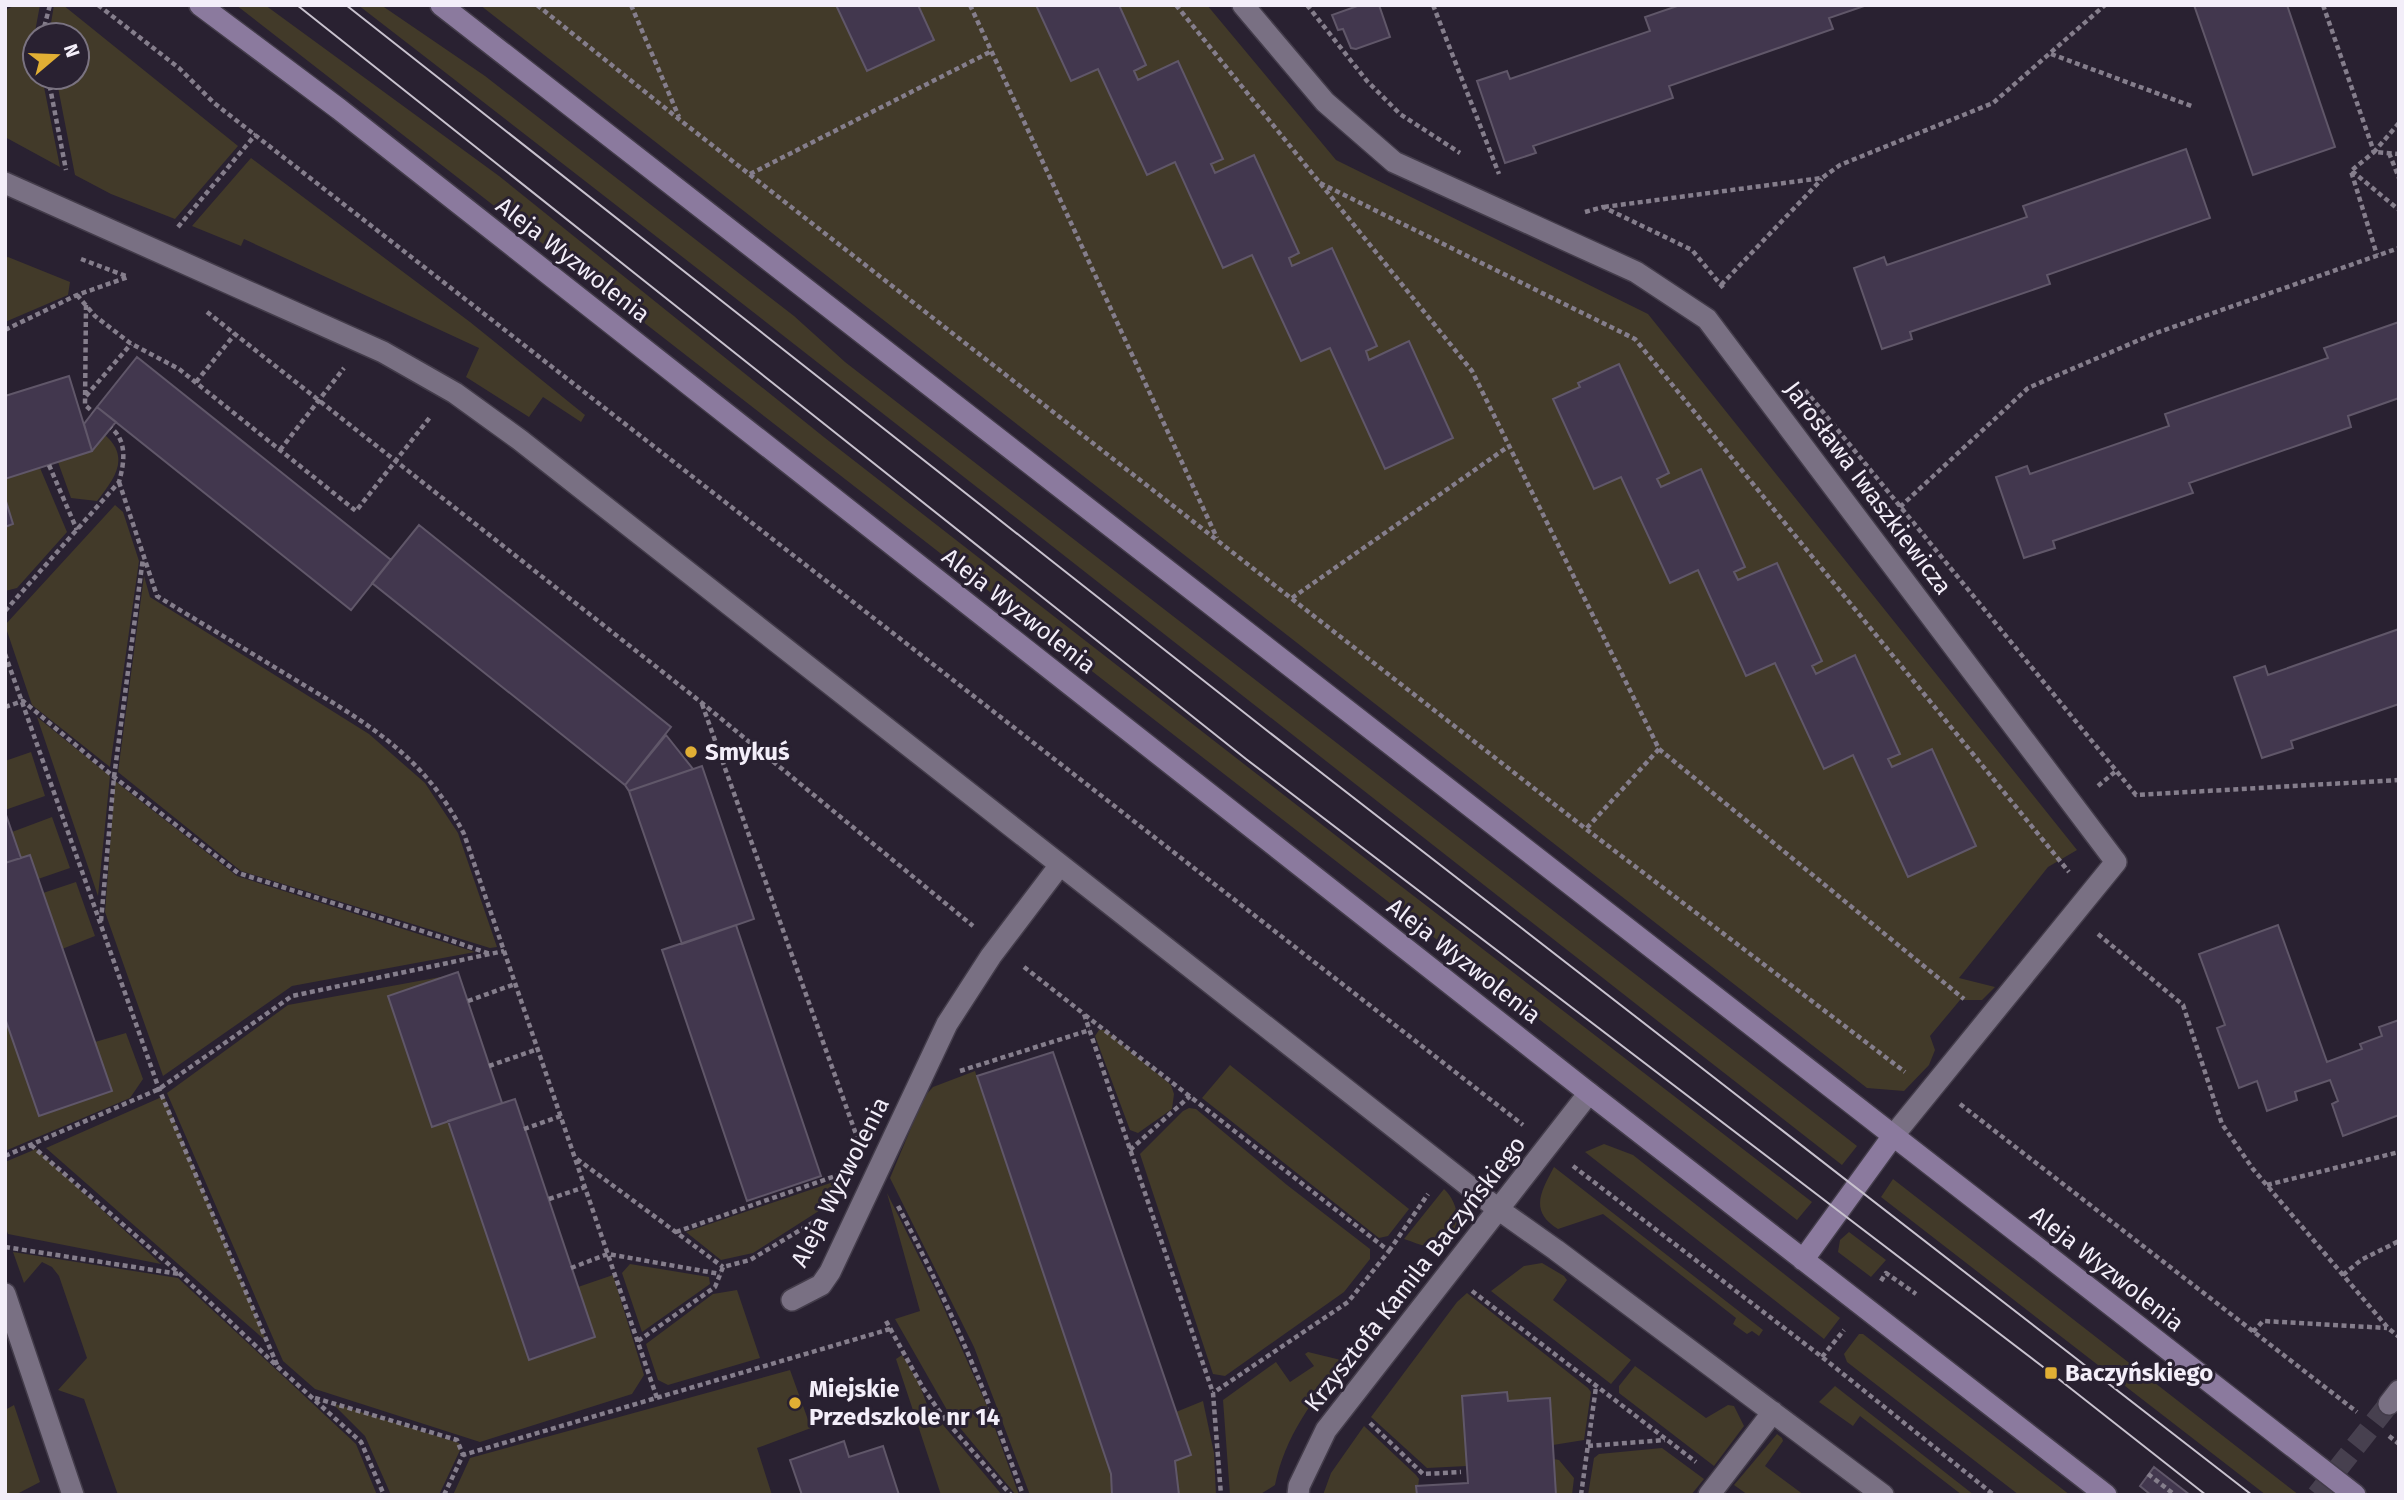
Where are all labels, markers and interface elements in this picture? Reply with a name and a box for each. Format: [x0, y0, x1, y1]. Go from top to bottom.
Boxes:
north arrow [21, 21, 91, 91]
text: N [59, 41, 85, 60]
street label: Aleja Wyzwolenia [491, 191, 655, 329]
street label: Jarosława Iwaszkiewicza [1779, 376, 1957, 600]
street label: Aleja Wyzwolenia [937, 542, 1101, 680]
place label: Smykuś [705, 738, 790, 766]
marker: Smykuś [683, 744, 699, 760]
street label: Aleja Wyzwolenia [1382, 892, 1546, 1030]
street label: Aleja Wyzwolenia [785, 1092, 895, 1272]
street label: Krzysztofa Kamila Baczyńskiego [1299, 1131, 1531, 1417]
street label: Aleja Wyzwolenia [2025, 1200, 2189, 1338]
place label: Baczyńskiego [2065, 1359, 2213, 1387]
marker: Baczyńskiego [2043, 1365, 2059, 1381]
place label: Miejskie Przedszkole nr 14 [809, 1375, 1001, 1431]
marker: Miejskie Przedszkole nr 14 [787, 1395, 803, 1411]

